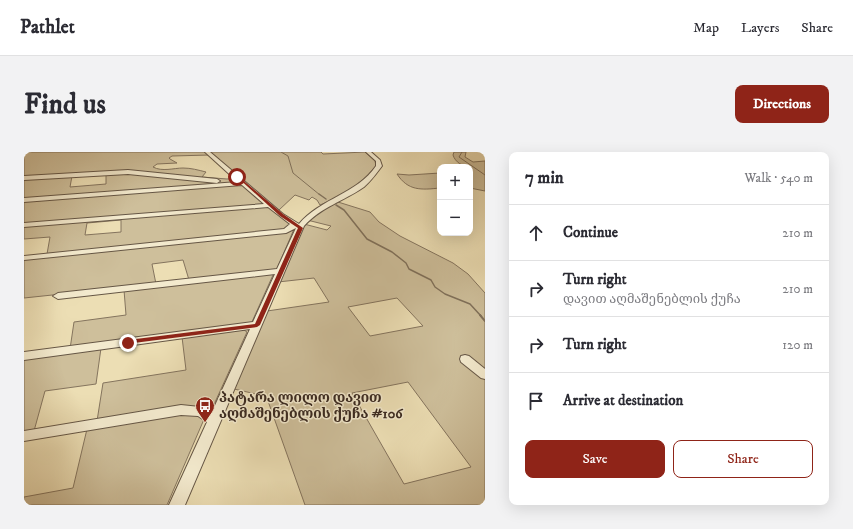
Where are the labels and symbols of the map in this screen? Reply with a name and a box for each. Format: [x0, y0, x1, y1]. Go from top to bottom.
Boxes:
route start [228, 168, 246, 186]
route end [119, 334, 137, 352]
place label: პატარა ლილო დავით აღმაშენებლის ქუჩა #106 [219, 389, 403, 423]
bus stop icon: პატარა ლილო დავით აღმაშენებლის ქუჩა #106 [194, 395, 216, 423]

